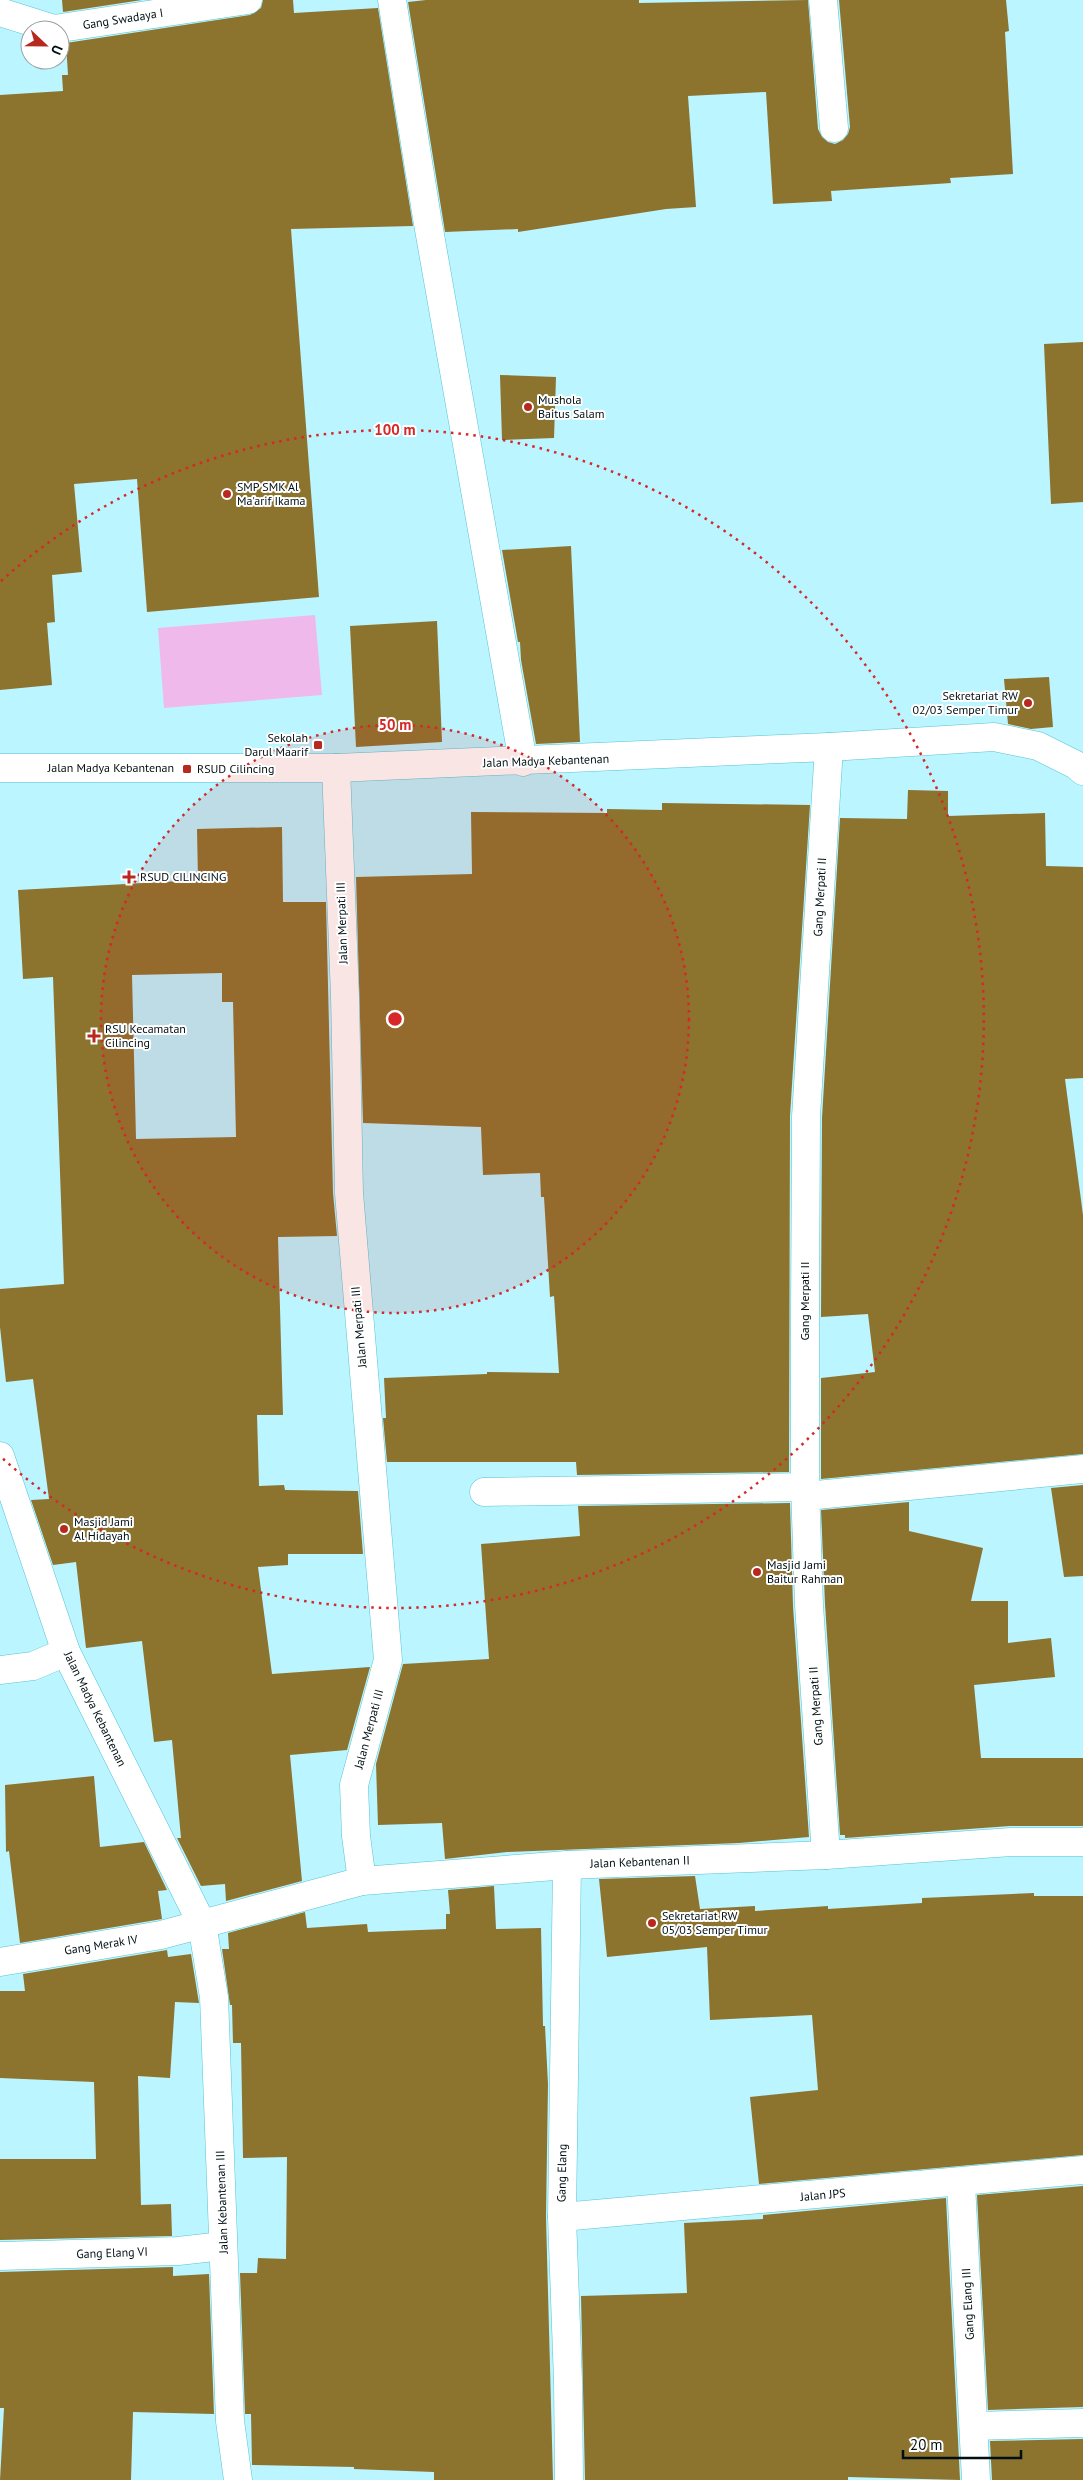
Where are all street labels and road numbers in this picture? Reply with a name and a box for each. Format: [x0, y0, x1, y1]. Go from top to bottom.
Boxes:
street label: Gang Swadaya I [82, 5, 164, 32]
street label: Jalan Madya Kebantenan [482, 751, 609, 770]
street label: Jalan Madya Kebantenan [47, 760, 174, 775]
street label: Gang Merpati II [810, 857, 829, 937]
street label: Jalan Merpati III [333, 882, 350, 965]
street label: Gang Merpati II [797, 1261, 812, 1341]
street label: Jalan Merpati III [347, 1286, 370, 1369]
street label: Jalan Madya Kebantenan [61, 1648, 130, 1769]
street label: Gang Merpati II [805, 1666, 826, 1746]
street label: Jalan Merpati III [350, 1687, 386, 1771]
street label: Jalan Kebantenan II [589, 1852, 690, 1871]
street label: Gang Merak IV [63, 1931, 139, 1958]
street label: Gang Elang [553, 2144, 570, 2202]
street label: Jalan Kebantenan III [212, 2150, 231, 2255]
street label: Jalan JPS [799, 2185, 846, 2204]
street label: Gang Elang VI [76, 2244, 148, 2261]
street label: Gang Elang III [958, 2268, 977, 2340]

